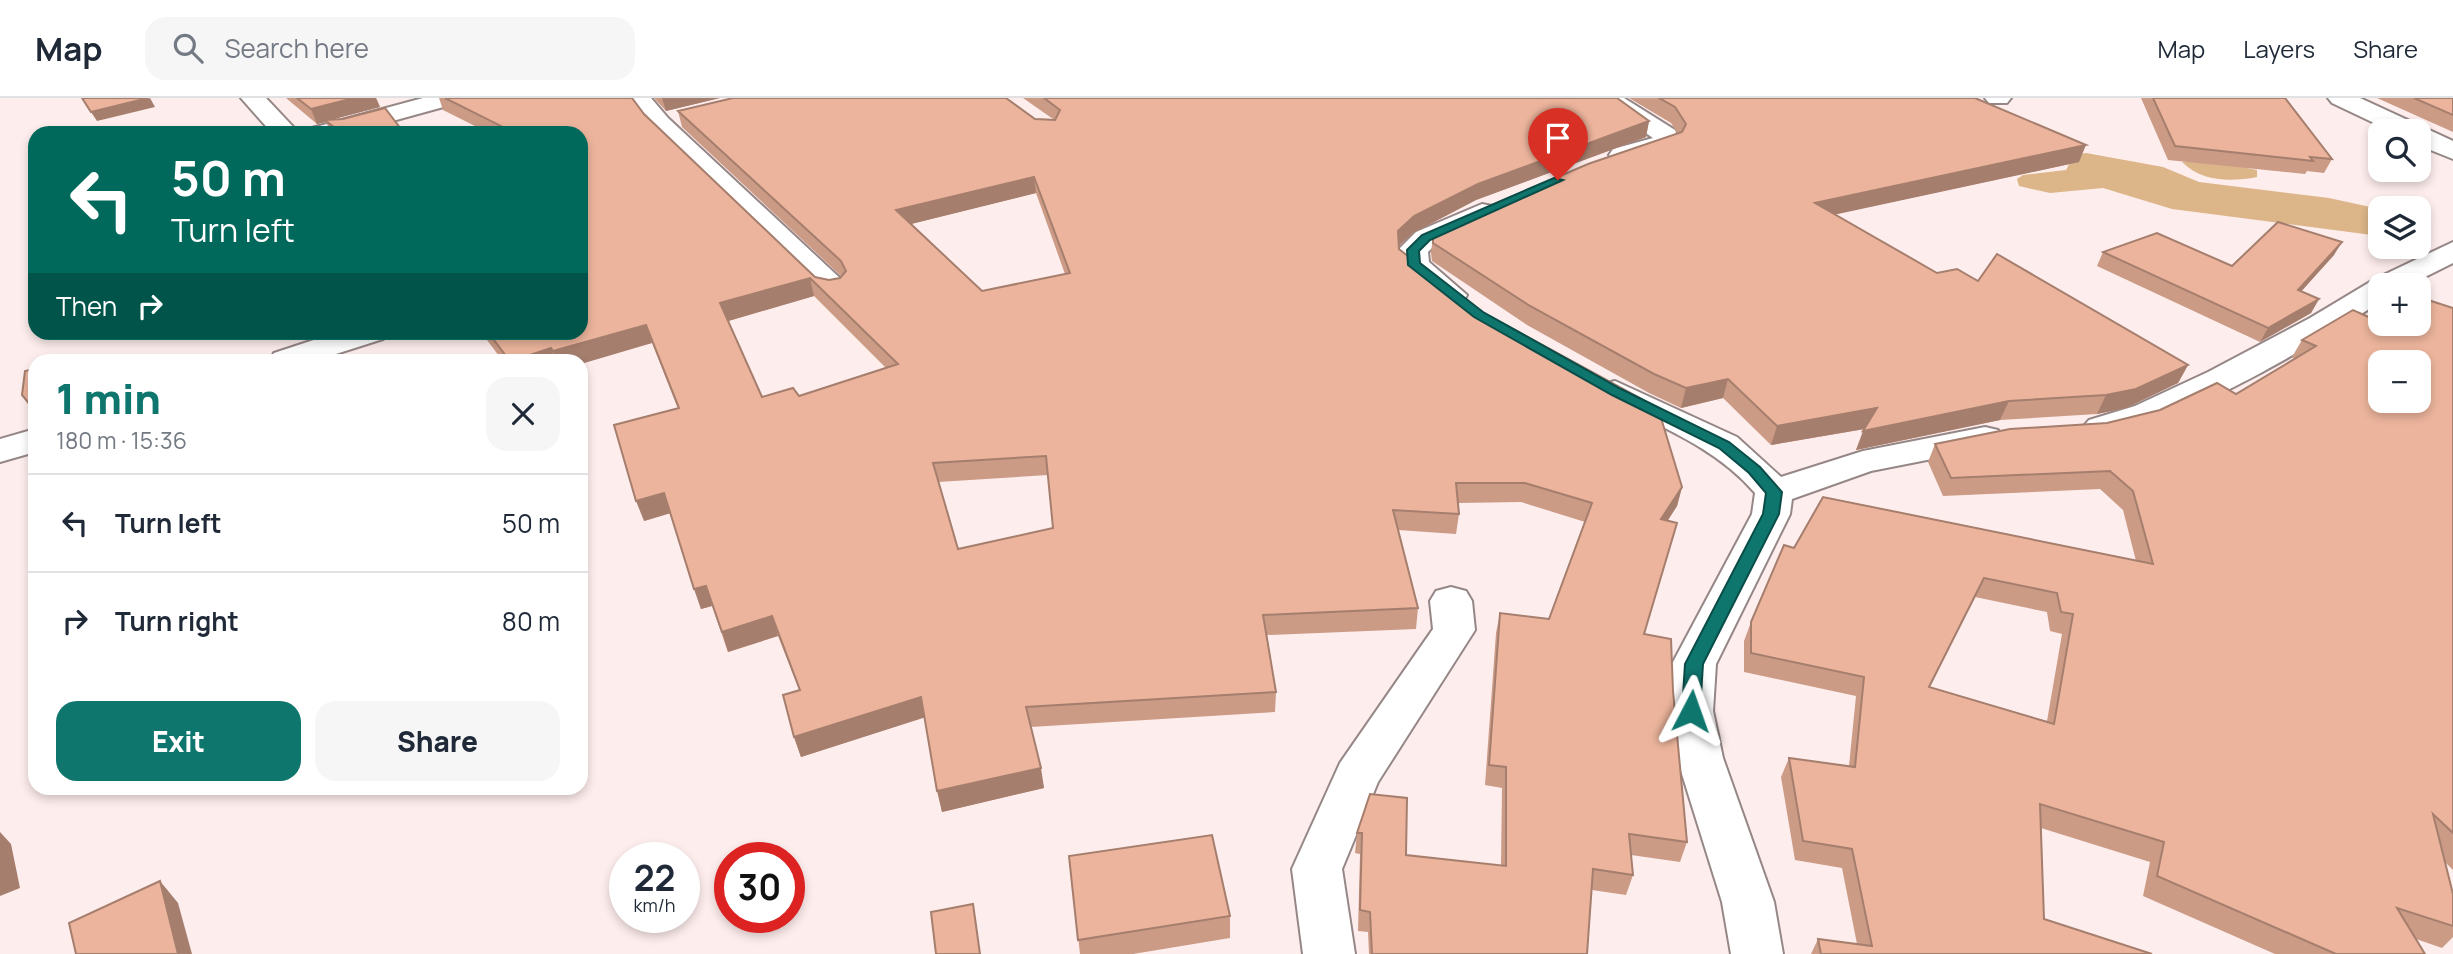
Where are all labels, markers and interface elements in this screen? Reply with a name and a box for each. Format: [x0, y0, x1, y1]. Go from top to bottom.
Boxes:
search box [145, 17, 635, 80]
text: Map [35, 26, 103, 71]
icon: search [169, 29, 207, 67]
text: Search here [225, 30, 369, 66]
text: Map [2158, 32, 2205, 65]
text: Layers [2243, 32, 2315, 65]
text: Share [2353, 32, 2418, 65]
pin [1528, 108, 1588, 180]
icon: arrive [1539, 119, 1577, 157]
map controls [2368, 119, 2431, 413]
button: search [2368, 119, 2431, 182]
text: 50 m [171, 144, 286, 211]
icon: left [56, 154, 147, 245]
button: layers [2368, 196, 2431, 259]
text: Turn left [171, 208, 295, 252]
button: + [2368, 273, 2431, 336]
icon: right [131, 287, 169, 325]
text: Then [56, 288, 117, 324]
button: − [2368, 350, 2431, 413]
text: 1 min [56, 369, 161, 427]
button: close [486, 377, 560, 451]
text: 180 m · 15:36 [56, 424, 187, 456]
icon: left [56, 504, 94, 542]
text: Turn left [115, 505, 222, 541]
text: 50 m [502, 505, 560, 541]
icon: right [56, 602, 94, 640]
text: Turn right [115, 603, 239, 639]
text: 80 m [502, 603, 560, 639]
position arrow [1654, 674, 1728, 748]
button: Exit [56, 701, 301, 781]
button: Share [315, 701, 560, 781]
speed limit sign: 30 [714, 842, 805, 933]
text: 22 [634, 854, 675, 902]
text: km/h [634, 893, 675, 917]

